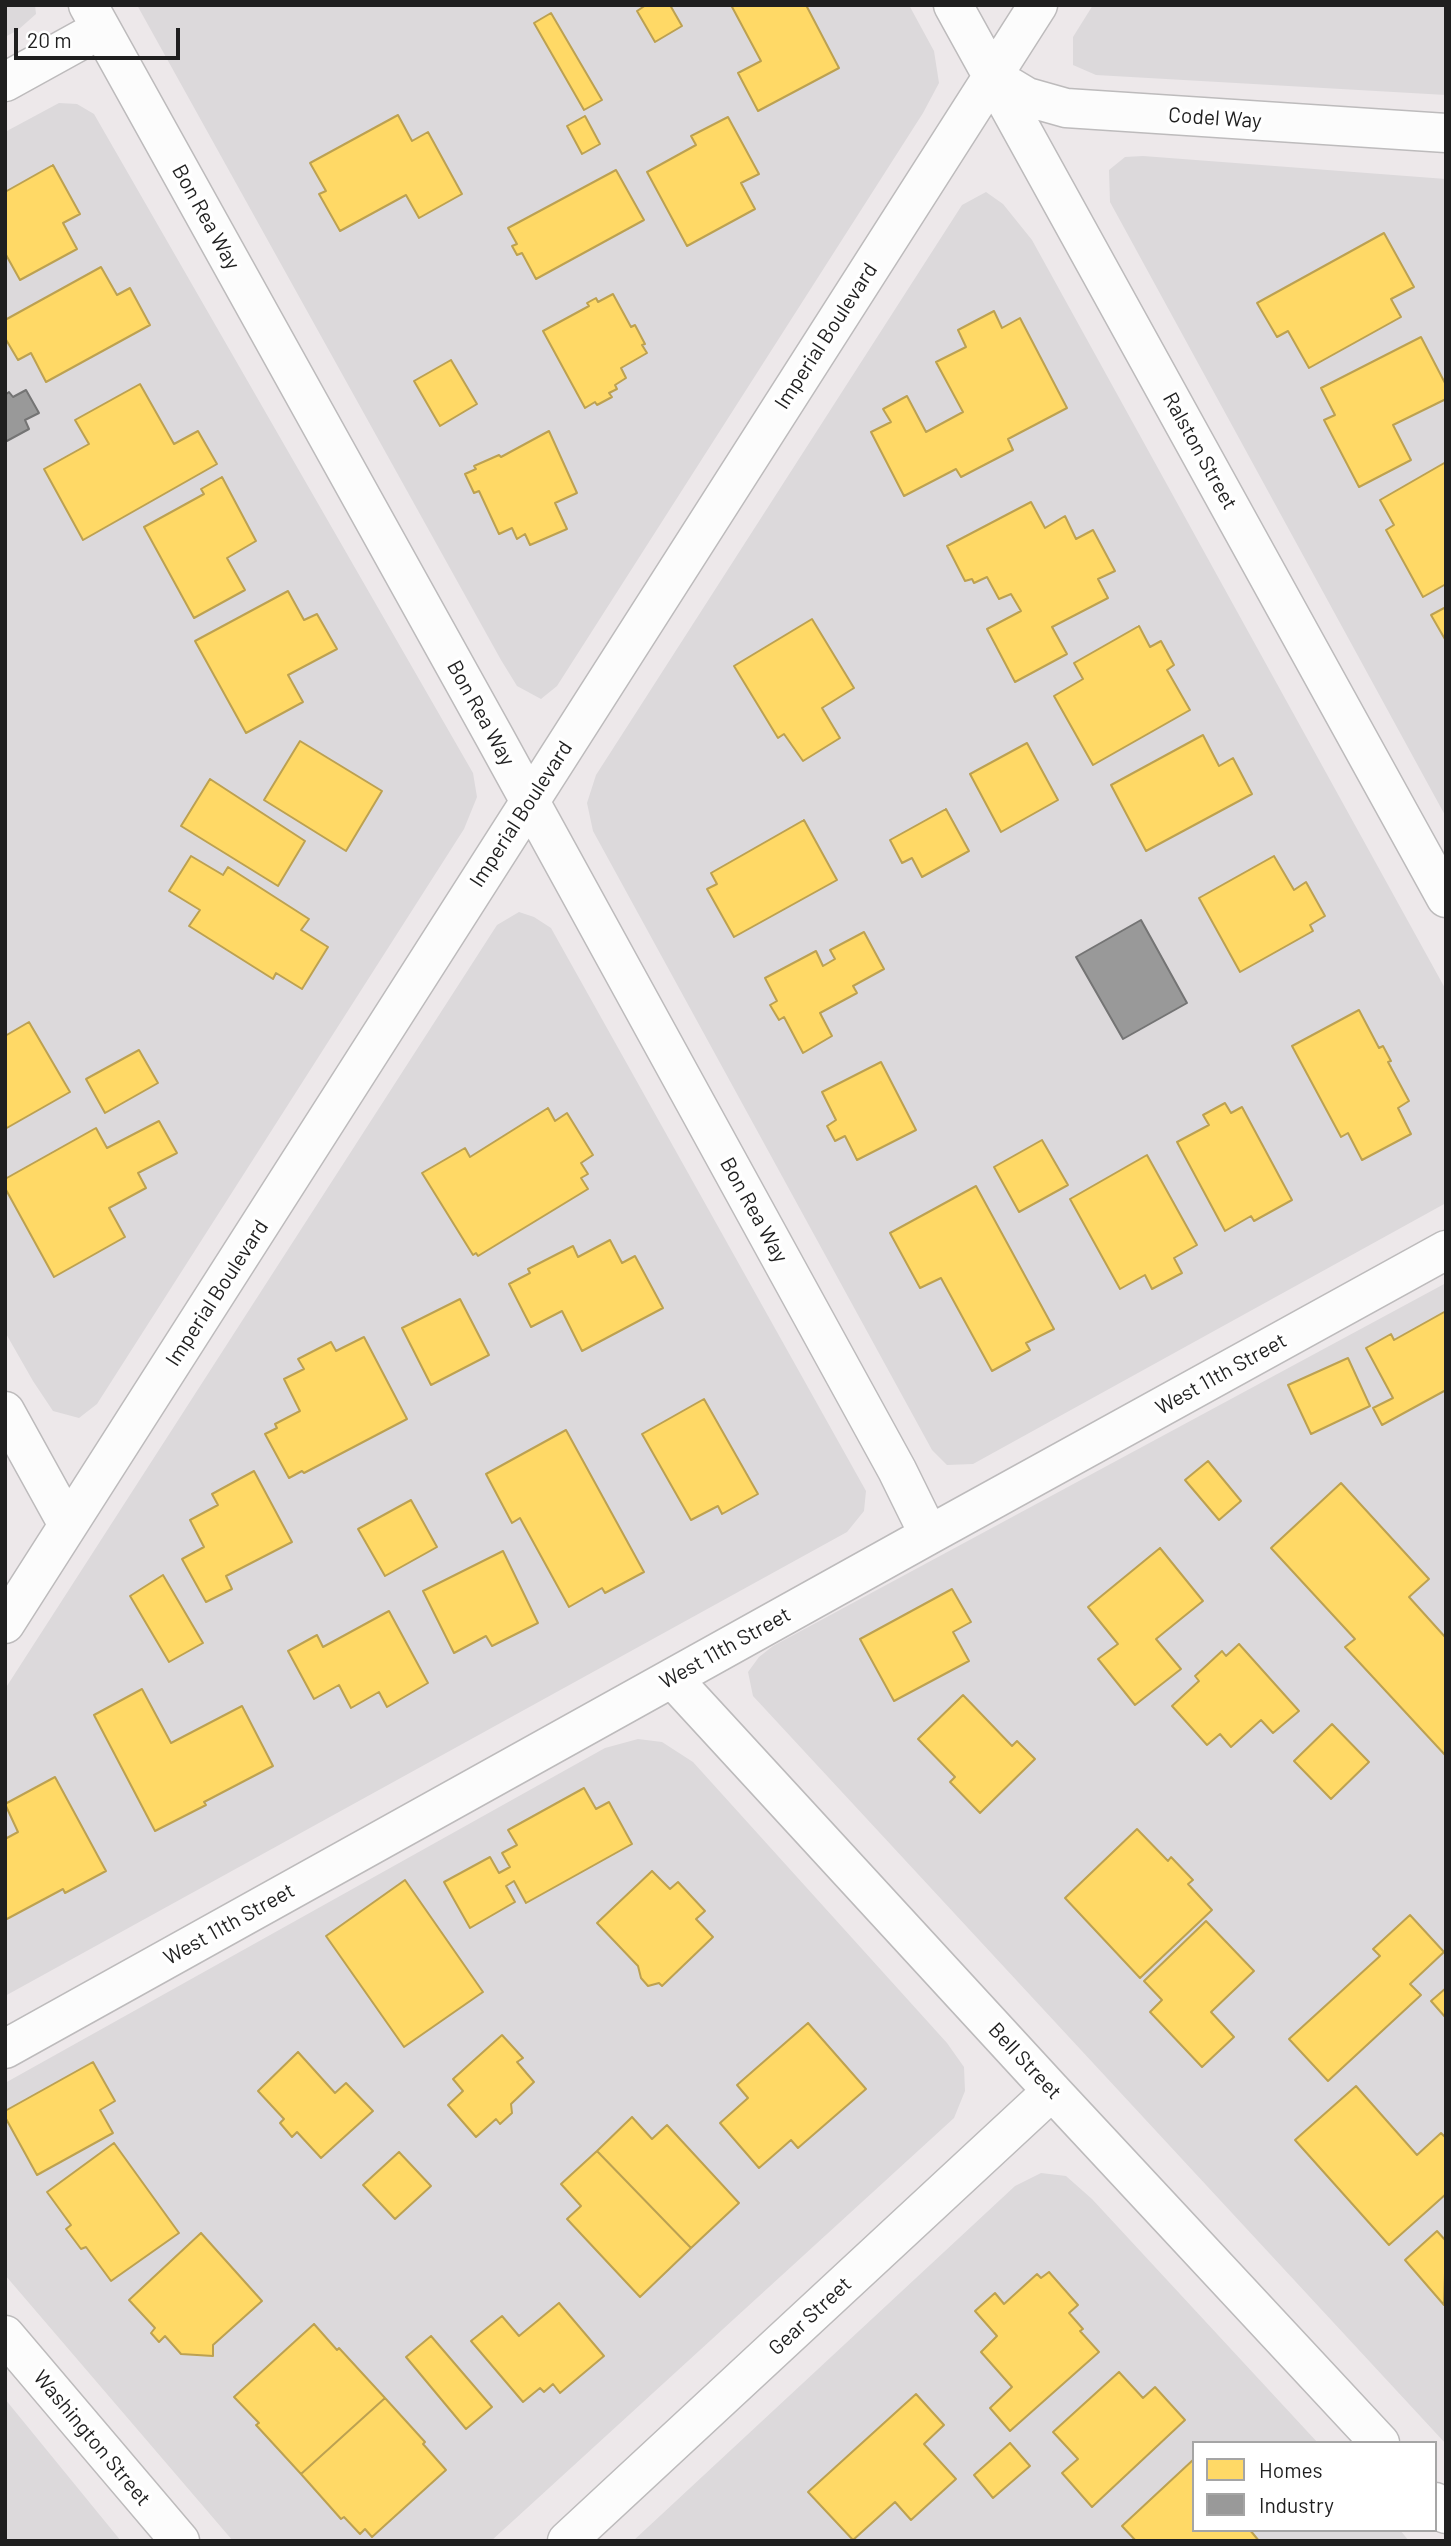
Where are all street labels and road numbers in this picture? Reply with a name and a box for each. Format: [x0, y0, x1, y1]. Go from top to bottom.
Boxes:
street label: Codel Way [1167, 102, 1263, 134]
street label: Bon Rea Way [167, 160, 245, 274]
street label: Imperial Boulevard [769, 258, 883, 414]
street label: Ralston Street [1157, 388, 1243, 514]
street label: Bon Rea Way [442, 656, 520, 770]
street label: Imperial Boulevard [464, 736, 578, 892]
street label: Bon Rea Way [715, 1153, 793, 1267]
street label: Imperial Boulevard [160, 1215, 274, 1371]
street label: West 11th Street [1151, 1328, 1291, 1420]
street label: West 11th Street [655, 1602, 795, 1694]
street label: West 11th Street [159, 1878, 299, 1970]
street label: Bell Street [983, 2017, 1067, 2105]
street label: Gear Street [763, 2271, 857, 2361]
street label: Washington Street [28, 2365, 156, 2511]

